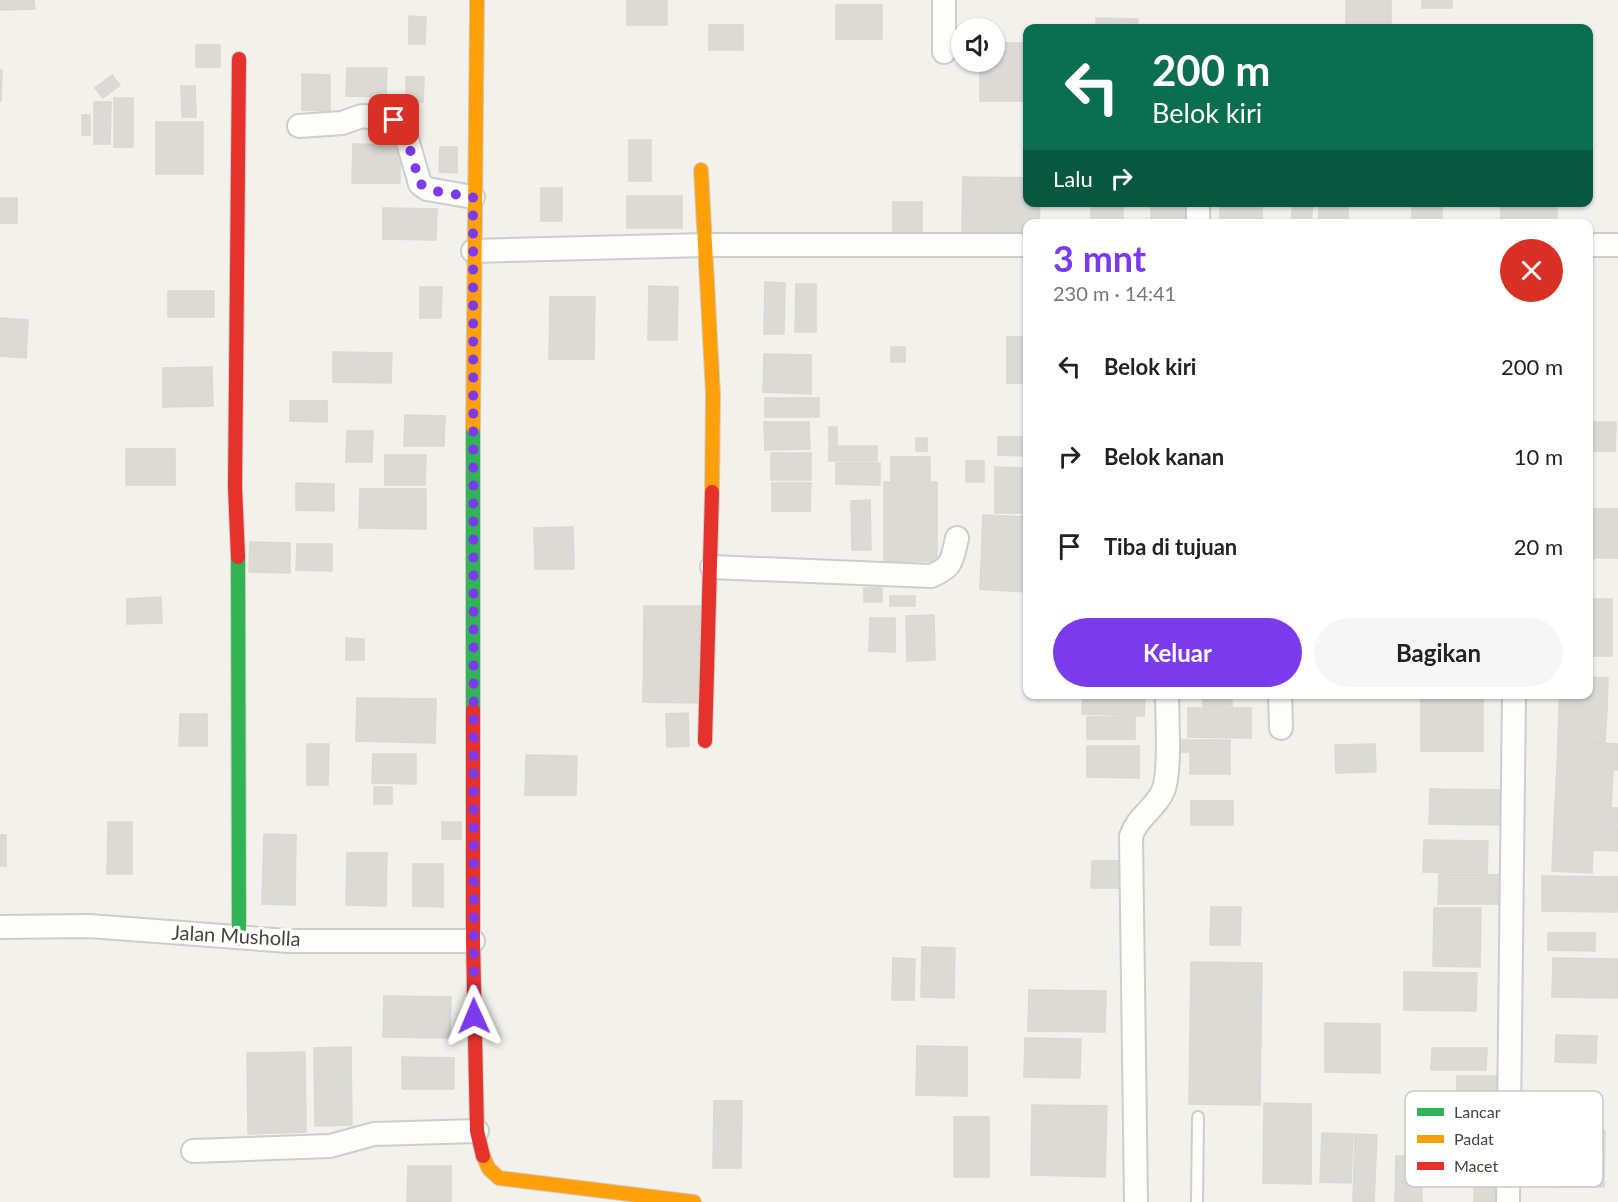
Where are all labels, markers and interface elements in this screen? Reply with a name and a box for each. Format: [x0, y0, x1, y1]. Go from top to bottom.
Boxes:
map controls [951, 18, 1005, 72]
button: sound [951, 18, 1005, 72]
text: 200 m [1152, 45, 1270, 95]
icon: left [1053, 48, 1131, 126]
pin [368, 94, 419, 145]
text: Belok kiri [1152, 96, 1262, 129]
icon: arrive [377, 103, 410, 136]
icon: right [1105, 162, 1138, 195]
text: Lalu [1053, 165, 1093, 192]
text: 3 mnt [1053, 236, 1146, 280]
button: close [1500, 239, 1563, 302]
text: 230 m · 14:41 [1053, 281, 1176, 305]
icon: left [1053, 350, 1086, 383]
text: Belok kiri [1104, 353, 1196, 380]
text: 200 m [1501, 353, 1563, 380]
icon: right [1053, 440, 1086, 473]
text: Belok kanan [1104, 443, 1224, 470]
text: 10 m [1514, 443, 1563, 470]
icon: arrive [1053, 530, 1086, 563]
text: Tiba di tujuan [1104, 533, 1237, 560]
text: 20 m [1514, 533, 1563, 560]
button: Keluar [1053, 618, 1302, 687]
button: Bagikan [1314, 618, 1563, 687]
street label: Jalan Musholla [171, 920, 301, 950]
position arrow [442, 984, 506, 1048]
legend [1405, 1091, 1603, 1187]
text: Lancar [1454, 1102, 1501, 1121]
text: Padat [1454, 1129, 1494, 1148]
text: Macet [1454, 1156, 1498, 1175]

